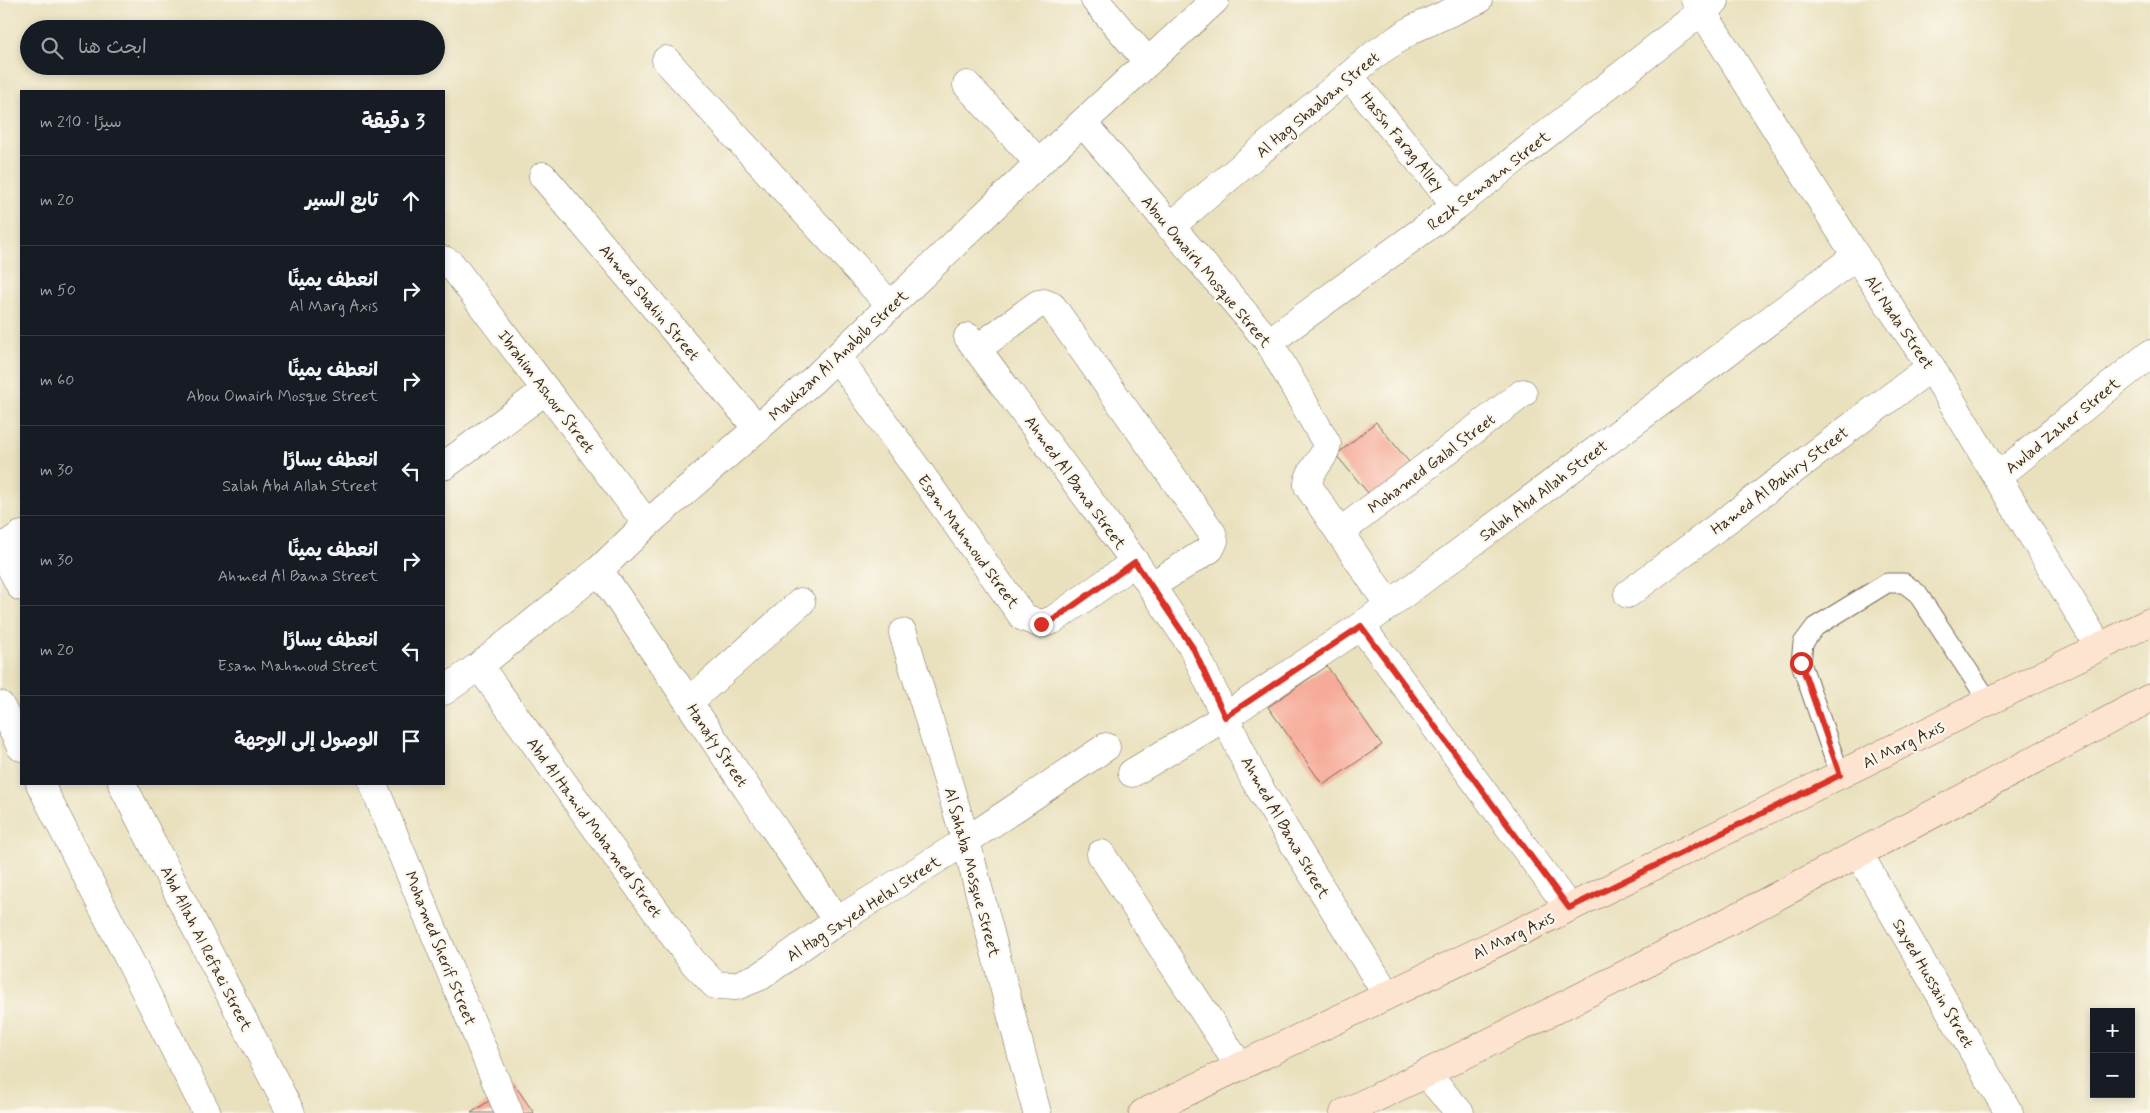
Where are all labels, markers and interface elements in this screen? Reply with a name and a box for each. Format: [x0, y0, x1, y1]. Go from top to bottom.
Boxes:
search box [20, 20, 445, 75]
icon: search [38, 34, 66, 62]
text: ابحث هنا [78, 35, 147, 60]
street label: Al Hag Shaaban Street [1252, 47, 1385, 164]
street label: Hassn Farag Alley [1355, 88, 1448, 196]
text: 3 دقيقة [361, 108, 425, 136]
text: سيرًا · 210 m [40, 112, 122, 133]
street label: Rezk Semaan Street [1423, 126, 1555, 236]
icon: ahead [397, 187, 425, 215]
text: تابع السير [305, 188, 378, 213]
text: 20 m [40, 190, 74, 211]
street label: Abou Omairh Mosque Street [1136, 192, 1276, 353]
street label: Ahmed Shahin Street [594, 240, 704, 366]
text: انعطف يمينًا [288, 268, 378, 293]
street label: Ali Nada Street [1859, 271, 1938, 375]
icon: right [397, 277, 425, 305]
text: 50 m [40, 280, 76, 301]
street label: Makhzan Al Anabib Street [765, 285, 914, 426]
text: Al Marg Axis [289, 296, 378, 317]
street label: Ibrahim Ashour Street [493, 326, 599, 458]
text: انعطف يمينًا [288, 358, 378, 383]
icon: right [397, 367, 425, 395]
text: 60 m [40, 370, 74, 391]
street label: Awlad Zaher Street [2001, 373, 2125, 479]
text: Abou Omairh Mosque Street [186, 386, 378, 407]
street label: Mohamed Galal Street [1364, 409, 1500, 519]
street label: Ahmed Al Bana Street [1019, 412, 1131, 554]
street label: Hamed Al Bahiry Street [1707, 422, 1854, 540]
street label: Salah Abd Allah Street [1475, 436, 1613, 546]
text: انعطف يسارًا [283, 448, 378, 473]
icon: left [397, 457, 425, 485]
text: 30 m [40, 460, 73, 481]
street label: Esam Mahmoud Street [912, 471, 1024, 613]
text: Salah Abd Allah Street [222, 476, 378, 497]
text: انعطف يمينًا [288, 538, 378, 563]
icon: right [397, 547, 425, 575]
text: 30 m [40, 550, 73, 571]
text: Ahmed Al Bana Street [218, 566, 378, 587]
route end [1030, 613, 1053, 636]
text: انعطف يسارًا [283, 628, 378, 653]
icon: left [397, 637, 425, 665]
text: 20 m [40, 640, 74, 661]
route start [1790, 652, 1813, 675]
text: Esam Mahmoud Street [217, 656, 378, 677]
street label: Hanafy Street [681, 700, 752, 792]
street label: Al Marg Axis [1859, 716, 1948, 774]
icon: arrive [397, 727, 425, 755]
text: الوصول إلى الوجهة [234, 728, 378, 753]
street label: Abd Al Hamid Mohamed Street [521, 734, 666, 922]
street label: Ahmed Al Bana Street [1236, 753, 1334, 903]
street label: Al Sahaba Mosque Street [939, 785, 1004, 960]
street label: Al Hag Sayed Helal Street [783, 851, 946, 968]
street label: Abd Allah Al Refaei Street [155, 863, 257, 1035]
street label: Mohamed Sherif Street [399, 868, 480, 1029]
street label: Al Marg Axis [1469, 907, 1558, 965]
street label: Sayed Hussain Street [1887, 915, 1978, 1052]
map controls [2090, 1008, 2135, 1098]
button: + [2090, 1008, 2135, 1053]
button: − [2090, 1053, 2135, 1098]

